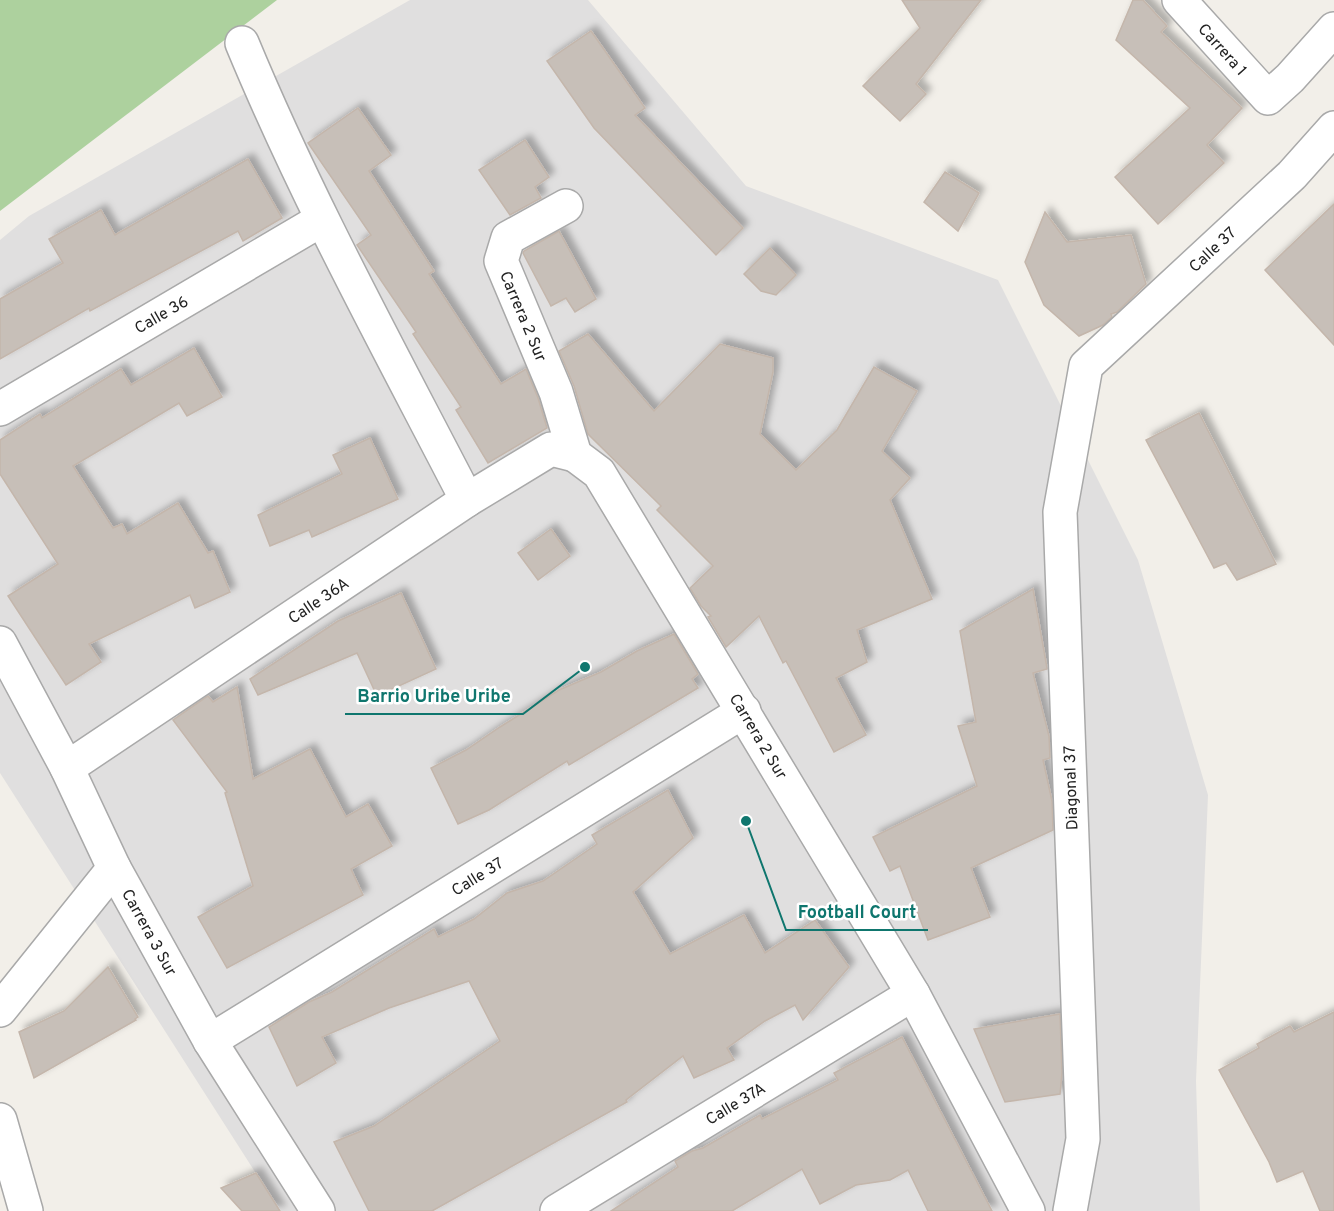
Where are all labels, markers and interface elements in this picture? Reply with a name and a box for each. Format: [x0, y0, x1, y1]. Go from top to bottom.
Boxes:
street label: Carrera 1 [1193, 20, 1250, 81]
street label: Calle 37 [1186, 224, 1241, 277]
street label: Carrera 2 Sur [494, 269, 550, 365]
street label: Calle 36 [132, 292, 192, 339]
street label: Calle 36A [285, 574, 354, 629]
callout: Barrio Uribe Uribe [345, 678, 523, 714]
text: Barrio Uribe Uribe [357, 686, 511, 709]
street label: Carrera 2 Sur [724, 691, 791, 783]
street label: Diagonal 37 [1061, 745, 1083, 831]
street label: Calle 37 [448, 854, 508, 901]
street label: Carrera 3 Sur [116, 886, 180, 980]
callout: Football Court [786, 894, 928, 930]
text: Football Court [798, 902, 916, 925]
street label: Calle 37A [702, 1079, 770, 1130]

